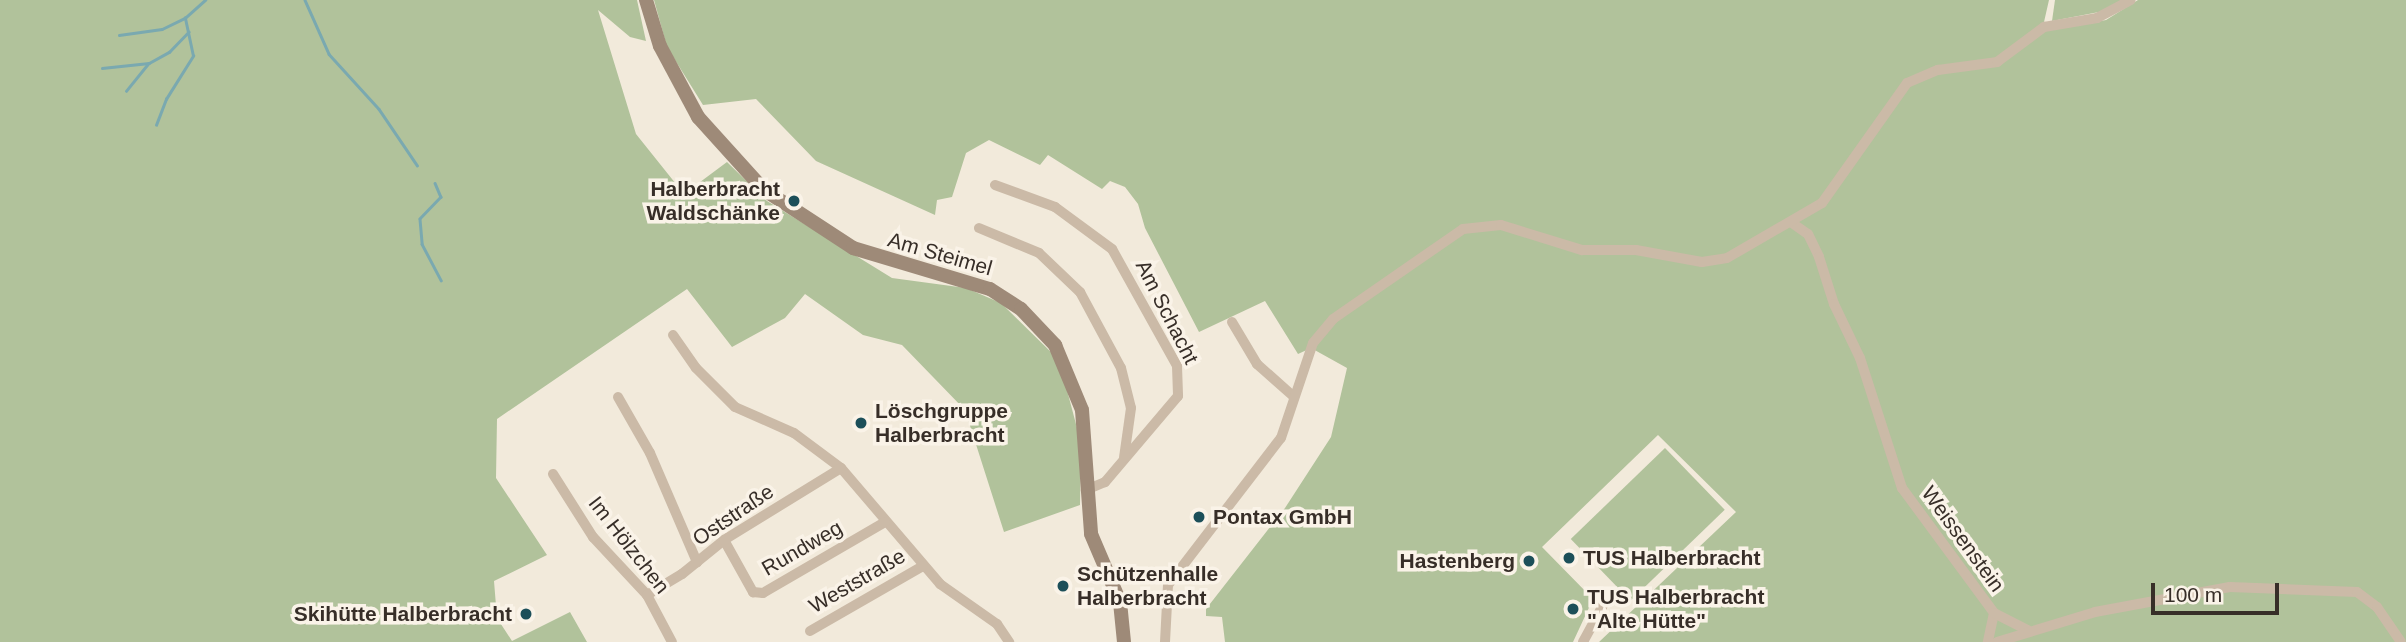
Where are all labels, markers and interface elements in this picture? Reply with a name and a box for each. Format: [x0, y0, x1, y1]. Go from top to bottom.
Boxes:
place label: Halberbracht Waldschänke [647, 176, 780, 226]
marker: Halberbracht Waldschänke [786, 193, 802, 209]
street label: Am Steimel [885, 227, 995, 281]
street label: Am Schacht [1130, 256, 1204, 368]
place label: Löschgruppe Halberbracht [875, 398, 1008, 448]
marker: Löschgruppe Halberbracht [853, 415, 869, 431]
street label: Oststraße [688, 479, 778, 551]
street label: Weissenstein [1916, 481, 2010, 597]
street label: Im Hölzchen [583, 491, 675, 599]
place label: Pontax GmbH [1213, 504, 1352, 530]
marker: Pontax GmbH [1191, 509, 1207, 525]
street label: Rundweg [757, 515, 847, 581]
street label: Weststraße [804, 543, 910, 619]
place label: TUS Halberbracht [1583, 545, 1760, 571]
place label: Hastenberg [1399, 548, 1515, 574]
marker: TUS Halberbracht [1561, 550, 1577, 566]
marker: Hastenberg [1521, 553, 1537, 569]
place label: Schützenhalle Halberbracht [1077, 561, 1218, 611]
scale bar [2154, 568, 2282, 612]
marker: Schützenhalle Halberbracht [1055, 578, 1071, 594]
text: 100 m [2164, 583, 2222, 606]
place label: TUS Halberbracht "Alte Hütte" [1587, 584, 1764, 634]
place label: Skihütte Halberbracht [294, 601, 512, 627]
marker: TUS Halberbracht "Alte Hütte" [1565, 601, 1581, 617]
marker: Skihütte Halberbracht [518, 606, 534, 622]

